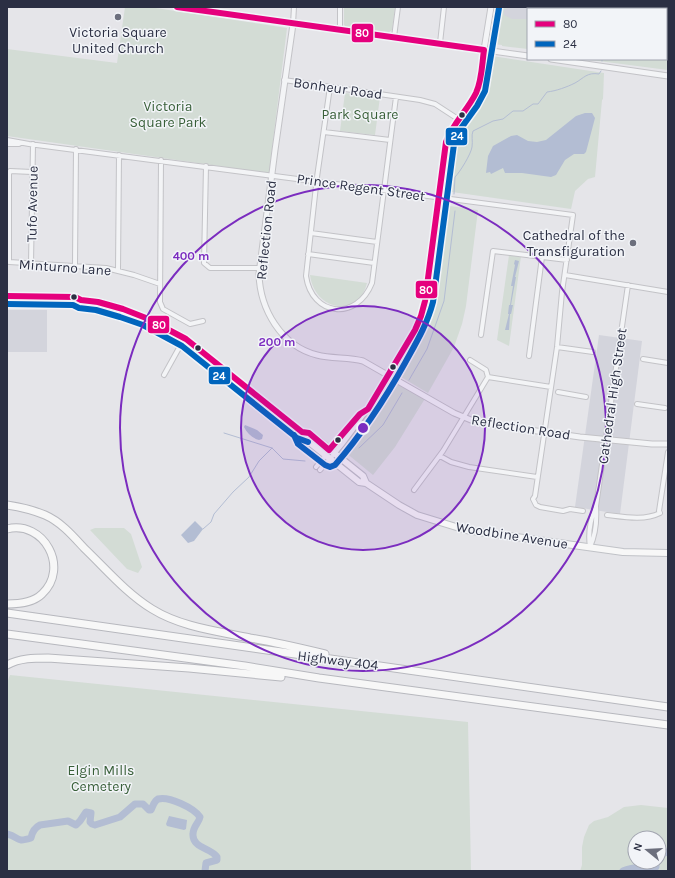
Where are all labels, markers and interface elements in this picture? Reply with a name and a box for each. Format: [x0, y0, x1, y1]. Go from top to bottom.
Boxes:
legend [527, 8, 667, 60]
marker: Victoria Square United Church [113, 12, 123, 22]
text: 80 [563, 17, 578, 31]
line badge: 80 [351, 23, 374, 43]
place label: Victoria Square United Church [69, 24, 167, 57]
text: 80 [355, 27, 369, 40]
text: 24 [563, 37, 577, 51]
street label: Bonheur Road [292, 74, 383, 103]
park label: Victoria Square Park [130, 98, 207, 131]
park label: Park Square [322, 106, 398, 123]
unlabelled marker [457, 110, 467, 120]
line badge: 24 [445, 127, 468, 146]
text: 24 [450, 130, 464, 143]
street label: Tufo Avenue [23, 166, 42, 242]
street label: Prince Regent Street [296, 170, 426, 205]
street label: Reflection Road [253, 179, 280, 281]
place label: Cathedral of the Transfiguration [523, 227, 625, 260]
marker: Cathedral of the Transfiguration [628, 238, 638, 248]
text: 400 m [173, 249, 209, 263]
street label: Minturno Lane [18, 256, 112, 279]
line badge: 80 [415, 280, 438, 299]
text: 80 [419, 284, 433, 297]
unlabelled marker [69, 292, 79, 302]
line badge: 80 [147, 315, 170, 334]
text: 80 [152, 319, 166, 332]
street label: Cathedral High Street [595, 327, 630, 465]
text: 200 m [259, 335, 295, 349]
unlabelled marker [193, 343, 203, 353]
unlabelled marker [388, 362, 398, 372]
line badge: 24 [208, 366, 231, 385]
text: 24 [212, 370, 226, 383]
street label: Reflection Road [470, 411, 572, 444]
centre of rings [356, 421, 370, 435]
unlabelled marker [333, 435, 343, 445]
street label: Woodbine Avenue [455, 518, 569, 553]
street label: Highway 404 [296, 647, 380, 674]
park label: Elgin Mills Cemetery [68, 762, 134, 795]
north arrow [627, 830, 667, 870]
text: N [631, 841, 645, 853]

